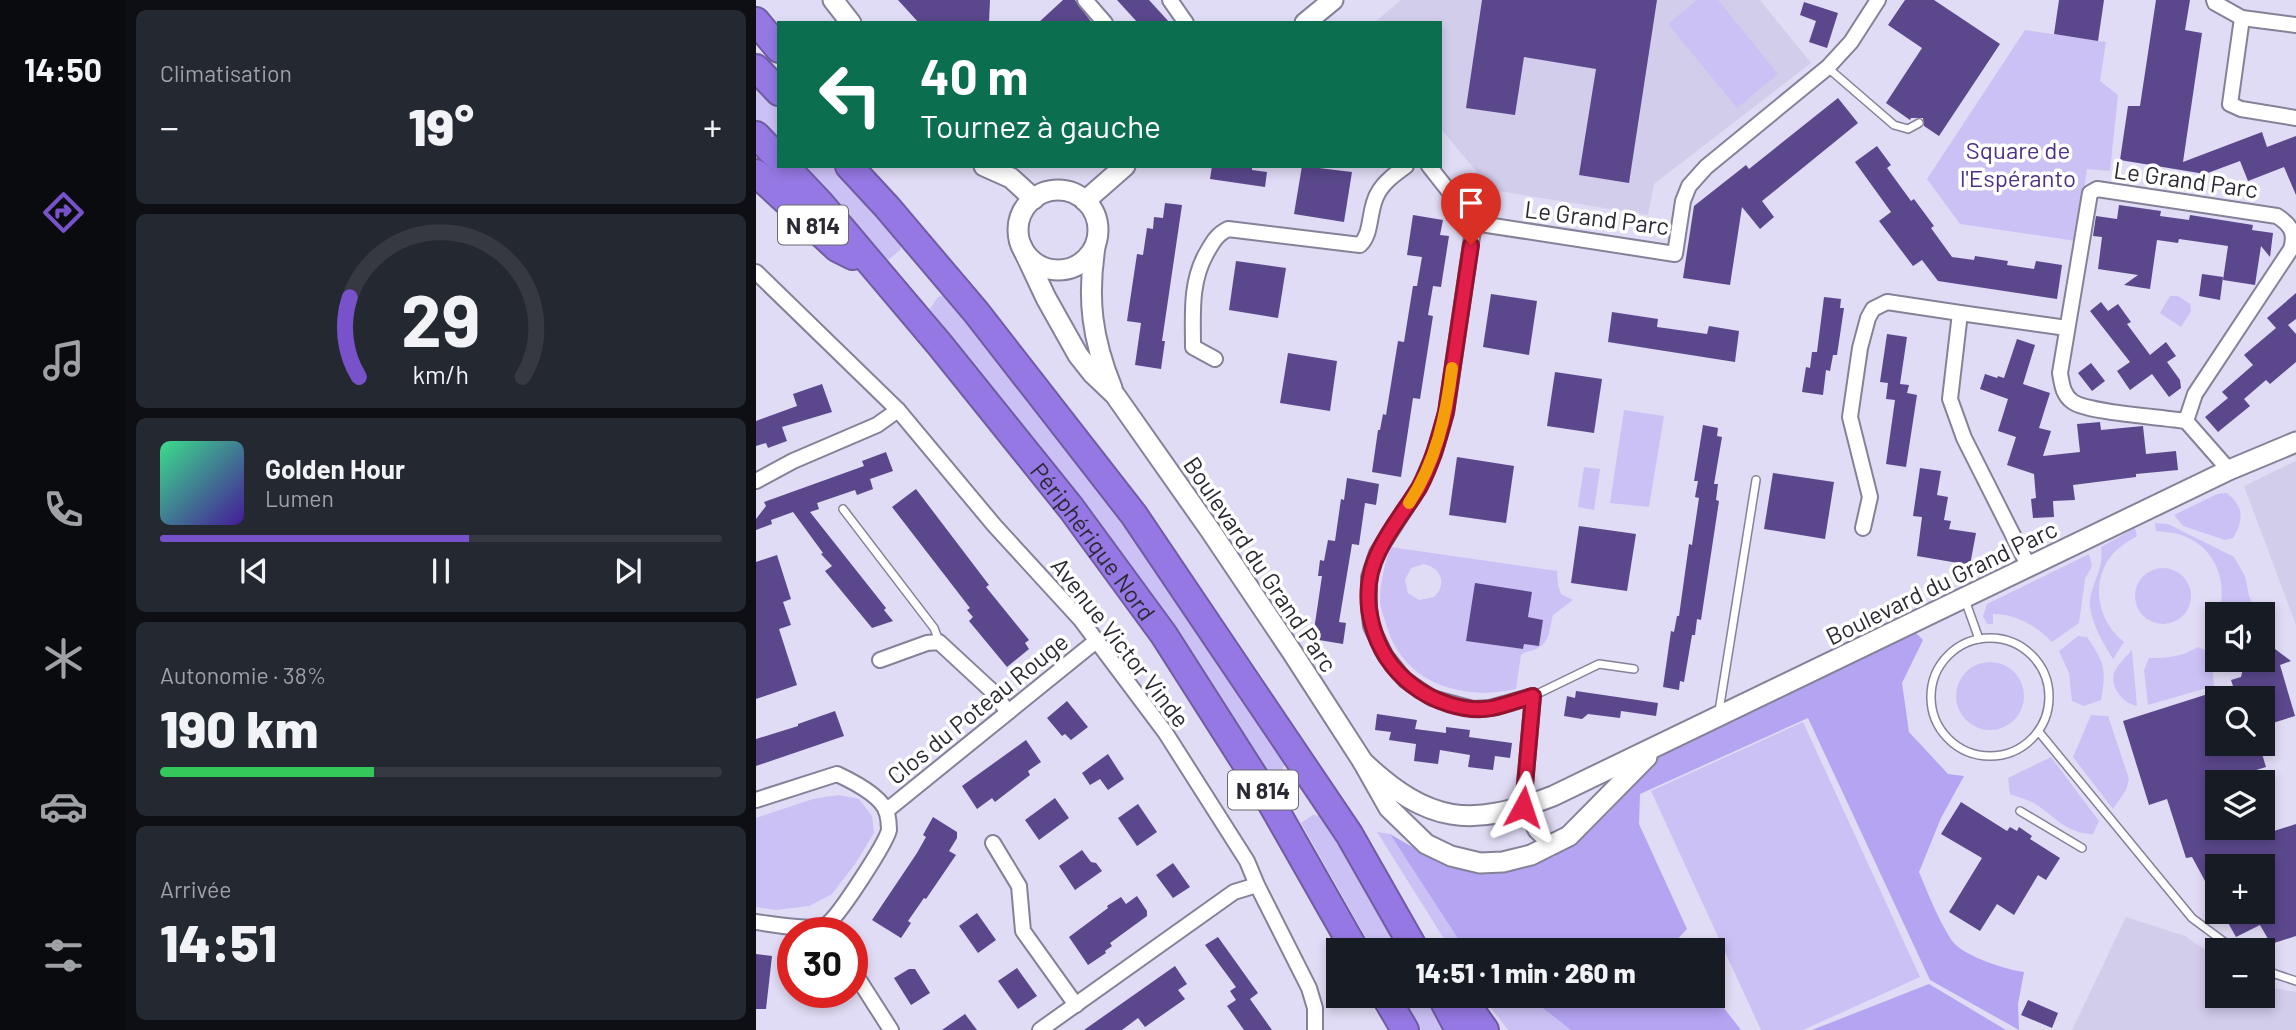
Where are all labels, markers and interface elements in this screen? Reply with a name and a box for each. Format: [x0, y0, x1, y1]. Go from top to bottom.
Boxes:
text: 40 m [920, 46, 1028, 105]
icon: left [805, 49, 896, 140]
text: 14:50 [24, 50, 102, 88]
text: Climatisation [160, 59, 292, 87]
text: 19° [408, 94, 474, 156]
text: − [160, 103, 179, 149]
text: + [703, 103, 722, 149]
text: Tournez à gauche [920, 106, 1161, 144]
park label: Square de l'Espéranto [1960, 135, 2076, 192]
street label: Le Grand Parc [2112, 155, 2260, 203]
pin [1441, 173, 1501, 245]
icon: arrive [1452, 184, 1490, 222]
icon: directions [39, 188, 88, 237]
street label: Le Grand Parc [1523, 194, 1671, 240]
road number: N 814 [778, 206, 848, 244]
text: 29 [401, 274, 481, 362]
icon: music [39, 336, 88, 385]
text: km/h [413, 359, 469, 389]
street label: Boulevard du Grand Parc [1178, 451, 1344, 677]
text: Golden Hour [265, 453, 405, 484]
street label: Périphérique Nord [1025, 456, 1162, 625]
text: Lumen [265, 484, 334, 512]
icon: phone [39, 485, 88, 534]
street label: Boulevard du Grand Parc [1821, 513, 2061, 651]
street label: Avenue Victor Vinde [1046, 551, 1196, 733]
icon: previous [235, 552, 273, 590]
icon: pause [422, 552, 460, 590]
icon: next [609, 552, 647, 590]
map controls [2205, 602, 2275, 1008]
button: sound [2205, 602, 2275, 672]
street label: Clos du Poteau Rouge [881, 626, 1073, 790]
icon: climate [39, 634, 88, 683]
text: Autonomie · 38% [160, 661, 326, 689]
button: search [2205, 686, 2275, 756]
text: 190 km [160, 696, 318, 758]
road number: N 814 [1228, 770, 1298, 810]
position arrow [1486, 770, 1560, 844]
button: layers [2205, 770, 2275, 840]
icon: car [39, 782, 88, 831]
button: + [2205, 854, 2275, 924]
text: Arrivée [160, 875, 232, 903]
text: 14:51 [160, 910, 277, 972]
speed limit sign: 30 [777, 917, 868, 1008]
icon: filters [39, 931, 88, 980]
button: − [2205, 938, 2275, 1008]
text: 14:51 · 1 min · 260 m [1416, 957, 1635, 988]

